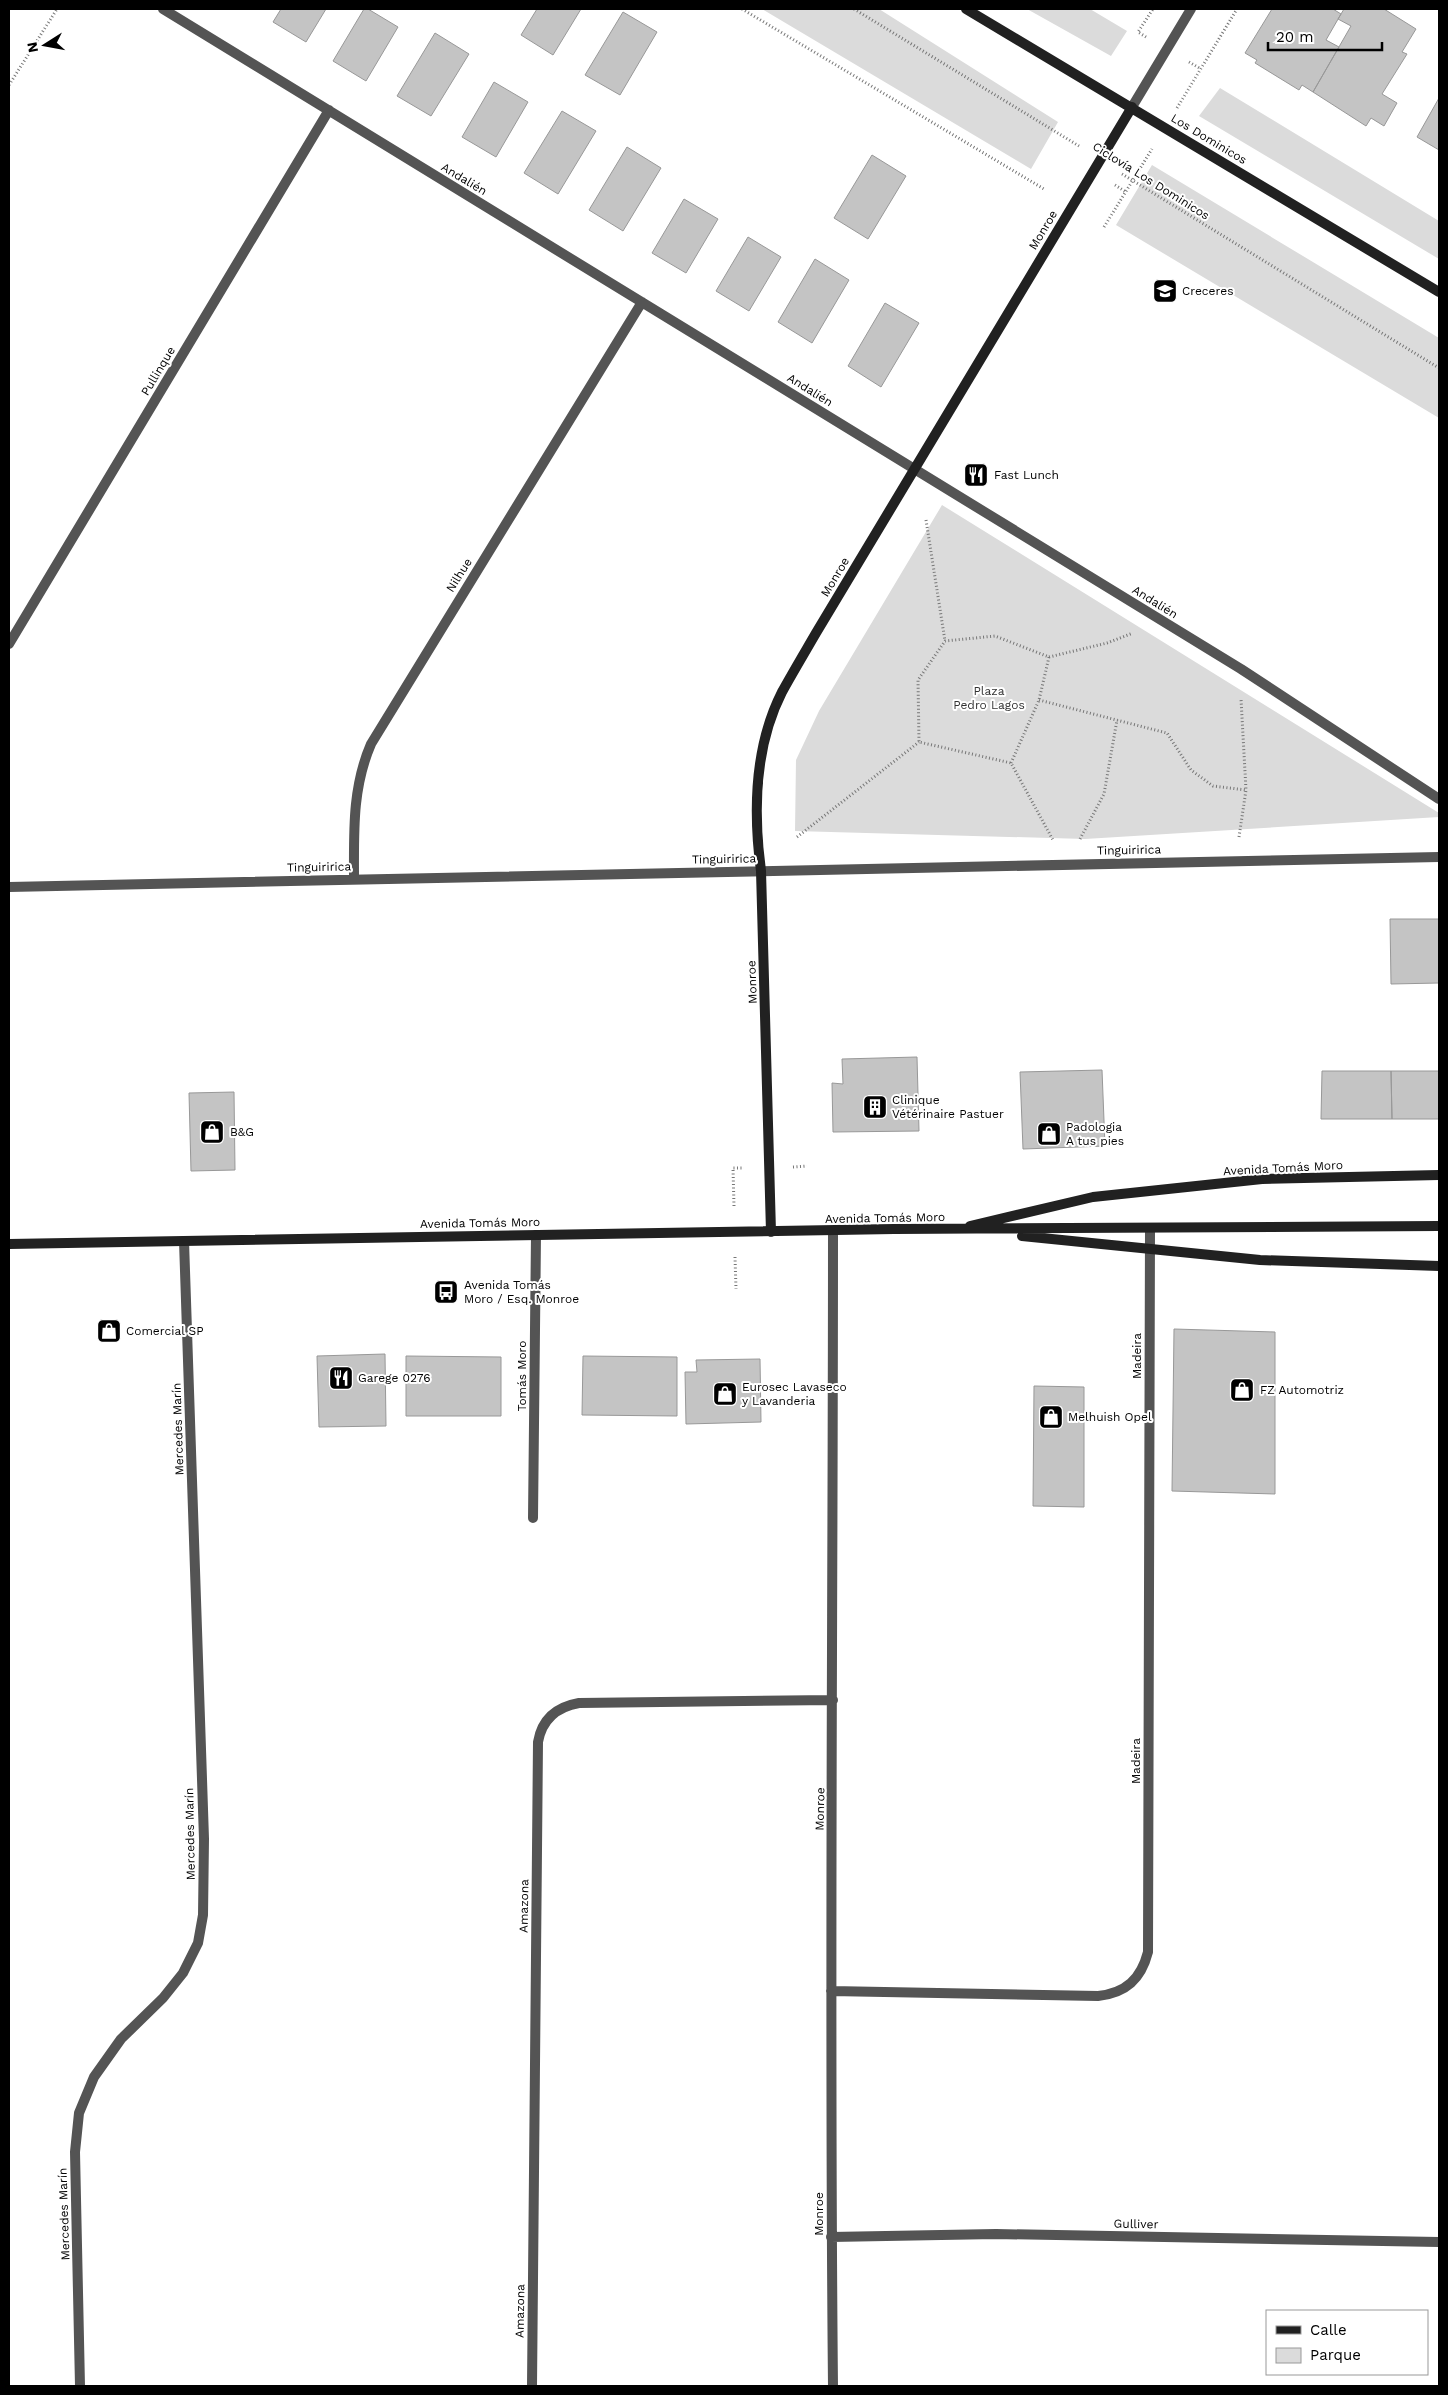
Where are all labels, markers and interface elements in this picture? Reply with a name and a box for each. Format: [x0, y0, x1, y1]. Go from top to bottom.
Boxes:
north arrow [20, 20, 70, 70]
scale bar [1268, 20, 1382, 52]
text: 20 m [1276, 28, 1314, 46]
text: N [23, 41, 41, 54]
street label: Los Dominicos [1169, 111, 1249, 167]
street label: Ciclovía Los Dominicos [1090, 139, 1212, 223]
street label: Andalién [439, 160, 489, 198]
street label: Monroe [1026, 208, 1060, 252]
school or university icon: Creceres [1152, 278, 1178, 304]
place label: Creceres [1182, 284, 1233, 298]
street label: Pullinque [138, 344, 178, 398]
street label: Andalién [785, 371, 835, 409]
restaurant icon: Fast Lunch [963, 462, 989, 488]
place label: Fast Lunch [994, 468, 1059, 482]
street label: Nilhue [443, 555, 475, 595]
street label: Monroe [818, 555, 852, 599]
street label: Andalién [1130, 583, 1180, 621]
park label: Plaza Pedro Lagos [953, 684, 1025, 712]
street label: Tinguiririca [1097, 842, 1161, 858]
street label: Tinguiririca [692, 851, 756, 867]
street label: Tinguiririca [287, 859, 351, 875]
street label: Monroe [744, 960, 760, 1004]
place label: Clinique Vétérinaire Pastuer [892, 1093, 1004, 1121]
building icon: Clinique Vétérinaire Pastuer [862, 1094, 888, 1120]
shop icon: B&G [199, 1119, 225, 1145]
place label: Padologia A tus pies [1066, 1120, 1124, 1148]
shop icon: Padologia A tus pies [1036, 1121, 1062, 1147]
place label: B&G [230, 1125, 254, 1139]
street label: Avenida Tomás Moro [1223, 1158, 1343, 1178]
street label: Avenida Tomás Moro [825, 1210, 945, 1226]
street label: Avenida Tomás Moro [420, 1215, 540, 1231]
place label: Avenida Tomás Moro / Esq. Monroe [464, 1278, 579, 1306]
bus stop icon: Avenida Tomás Moro / Esq. Monroe [433, 1279, 459, 1305]
shop icon: Comercial SP [96, 1318, 122, 1344]
place label: Comercial SP [126, 1324, 204, 1338]
street label: Madeira [1130, 1333, 1144, 1379]
street label: Tomás Moro [515, 1340, 529, 1412]
restaurant icon: Garege 0276 [328, 1365, 354, 1391]
place label: Garege 0276 [358, 1371, 431, 1385]
shop icon: FZ Automotriz [1229, 1377, 1255, 1403]
place label: Eurosec Lavaseco y Lavanderia [742, 1380, 847, 1408]
shop icon: Eurosec Lavaseco y Lavanderia [712, 1381, 738, 1407]
street label: Mercedes Marín [169, 1382, 187, 1476]
place label: FZ Automotriz [1260, 1383, 1344, 1397]
shop icon: Melhuish Opel [1038, 1404, 1064, 1430]
place label: Melhuish Opel [1068, 1410, 1152, 1424]
street label: Madeira [1129, 1738, 1143, 1784]
street label: Mercedes Marín [182, 1787, 198, 1881]
street label: Monroe [813, 1787, 827, 1831]
street label: Amazona [517, 1879, 531, 1933]
street label: Mercedes Marín [55, 2167, 73, 2261]
street label: Monroe [812, 2192, 826, 2236]
street label: Gulliver [1114, 2217, 1159, 2231]
street label: Amazona [513, 2284, 527, 2338]
legend [1266, 2310, 1428, 2375]
text: Calle [1310, 2321, 1347, 2339]
text: Parque [1310, 2346, 1361, 2364]

